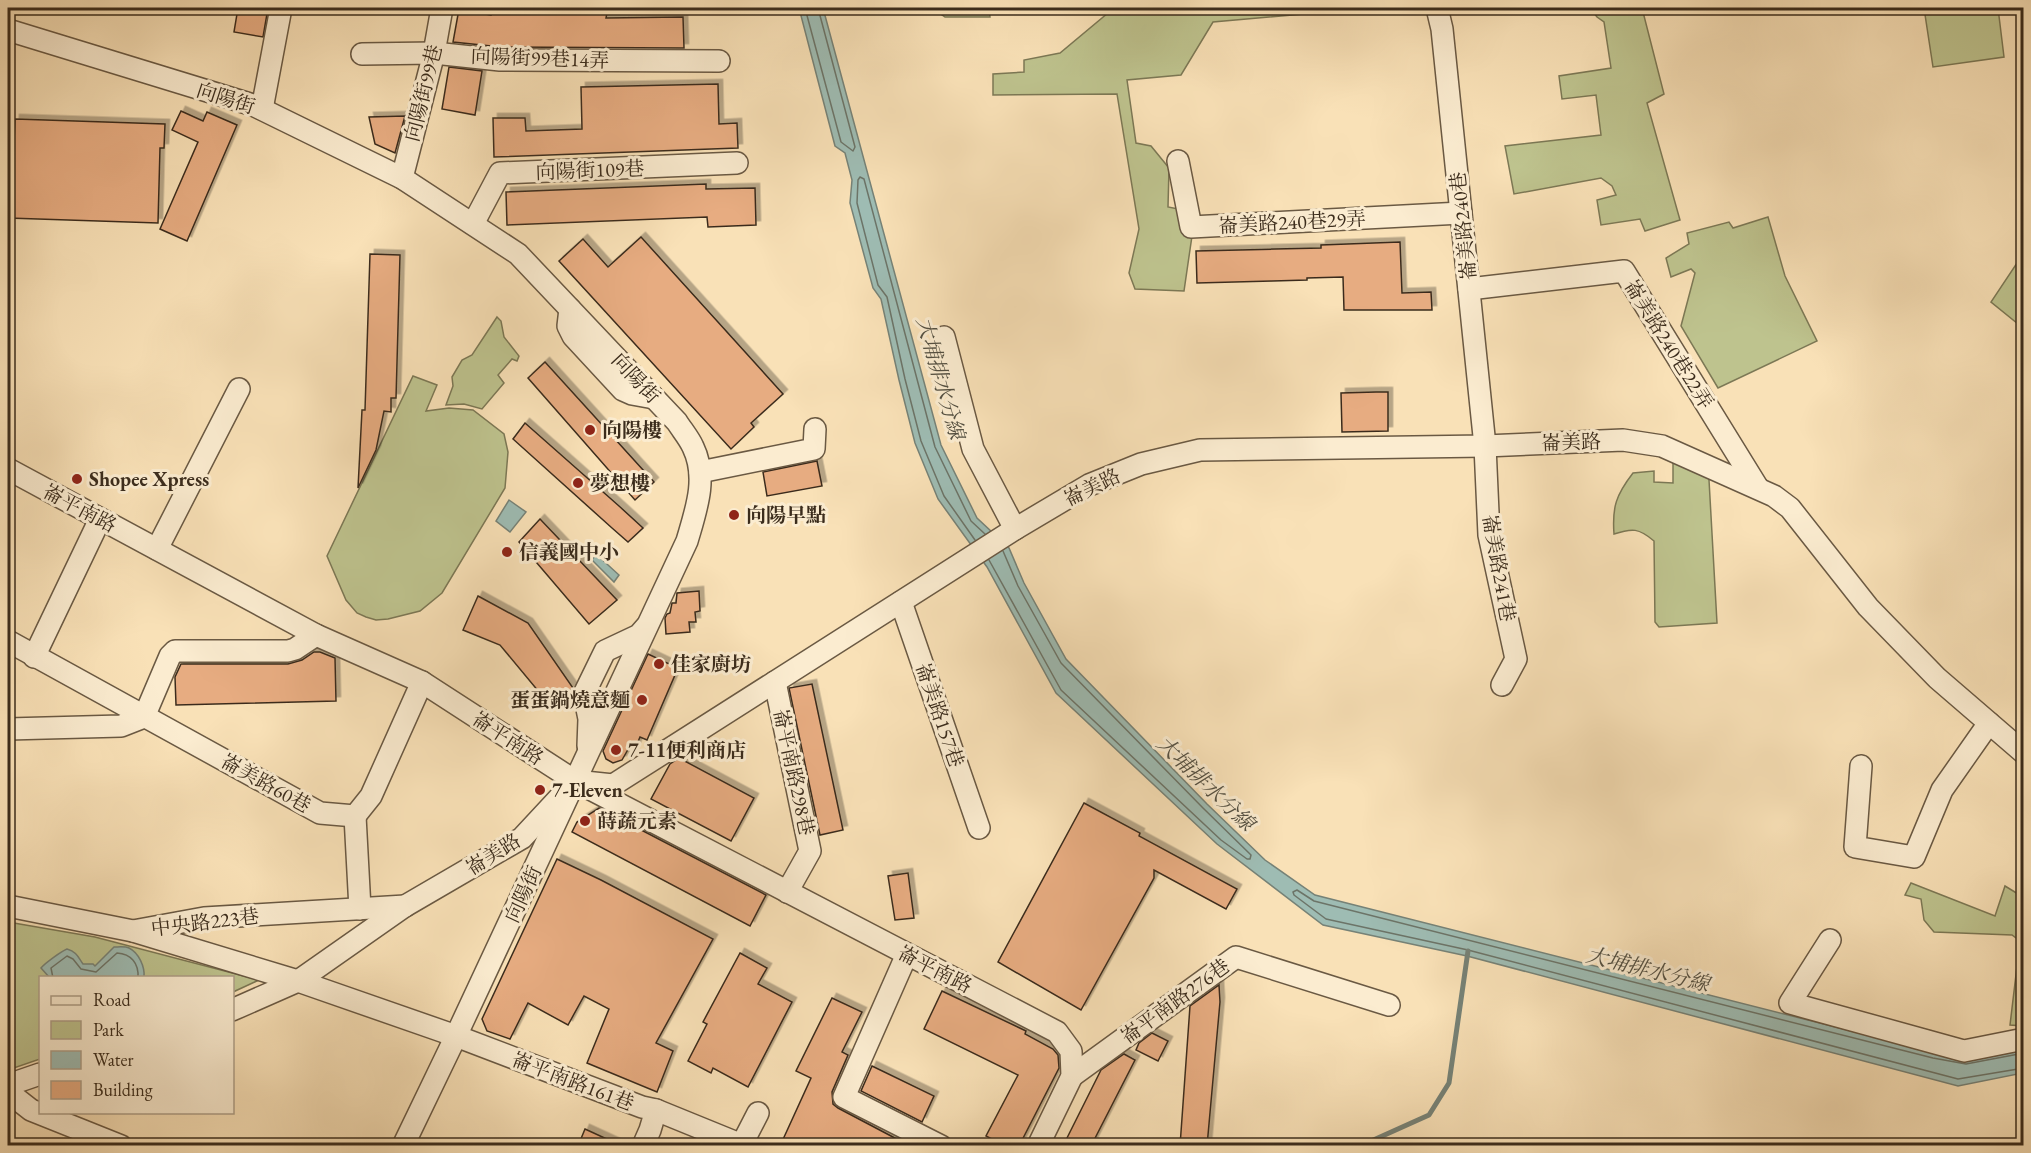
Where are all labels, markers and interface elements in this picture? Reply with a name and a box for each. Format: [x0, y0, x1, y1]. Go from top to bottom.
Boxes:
street label: 向陽街99巷 [398, 42, 448, 144]
street label: 向陽街99巷14弄 [470, 43, 610, 73]
street label: 向陽街 [193, 76, 259, 120]
street label: 向陽街109巷 [535, 155, 645, 185]
street label: 崙美路240巷 [1444, 171, 1482, 281]
street label: 崙美路240巷29弄 [1217, 205, 1367, 239]
street label: 崙美路240巷22弄 [1619, 274, 1719, 414]
water label: 大埔排水分線 [911, 314, 972, 444]
street label: 向陽街 [606, 347, 666, 409]
place label: 向陽樓 [602, 417, 662, 443]
marker: 向陽樓 [583, 423, 597, 437]
street label: 崙美路 [1541, 428, 1601, 456]
street label: 崙美路 [1059, 462, 1125, 512]
place label: Shopee Xpress [89, 466, 209, 492]
place label: 夢想樓 [590, 470, 650, 496]
marker: Shopee Xpress [70, 472, 84, 486]
marker: 夢想樓 [571, 476, 585, 490]
street label: 崙平南路 [39, 478, 121, 538]
place label: 向陽早點 [746, 502, 826, 528]
marker: 向陽早點 [727, 508, 741, 522]
street label: 崙美路241巷 [1477, 512, 1521, 624]
place label: 信義國中小 [519, 539, 619, 565]
marker: 信義國中小 [500, 545, 514, 559]
place label: 佳家廚坊 [671, 651, 751, 677]
marker: 佳家廚坊 [652, 657, 666, 671]
street label: 崙美路157巷 [910, 659, 970, 771]
place label: 蛋蛋鍋燒意麵 [510, 687, 630, 713]
marker: 蛋蛋鍋燒意麵 [635, 693, 649, 707]
street label: 崙平南路 [467, 705, 549, 771]
street label: 崙平南路298巷 [768, 706, 820, 838]
water label: 大埔排水分線 [1151, 730, 1262, 838]
place label: 7-11便利商店 [628, 737, 746, 763]
marker: 7-11便利商店 [609, 743, 623, 757]
street label: 崙美路60巷 [216, 748, 316, 818]
place label: 7-Eleven [552, 777, 623, 803]
marker: 7-Eleven [533, 783, 547, 797]
place label: 蒔蔬元素 [597, 808, 677, 834]
marker: 蒔蔬元素 [578, 814, 592, 828]
street label: 崙美路 [461, 827, 525, 881]
street label: 向陽街 [499, 861, 547, 927]
street label: 中央路223巷 [149, 902, 261, 942]
street label: 崙平南路 [893, 939, 977, 999]
water label: 大埔排水分線 [1584, 941, 1714, 998]
street label: 崙平南路276巷 [1115, 953, 1235, 1049]
legend [39, 976, 234, 1114]
text: Road [93, 988, 132, 1011]
text: Park [93, 1018, 124, 1041]
street label: 崙平南路161巷 [508, 1046, 638, 1116]
text: Water [93, 1048, 134, 1071]
text: Building [93, 1078, 153, 1101]

